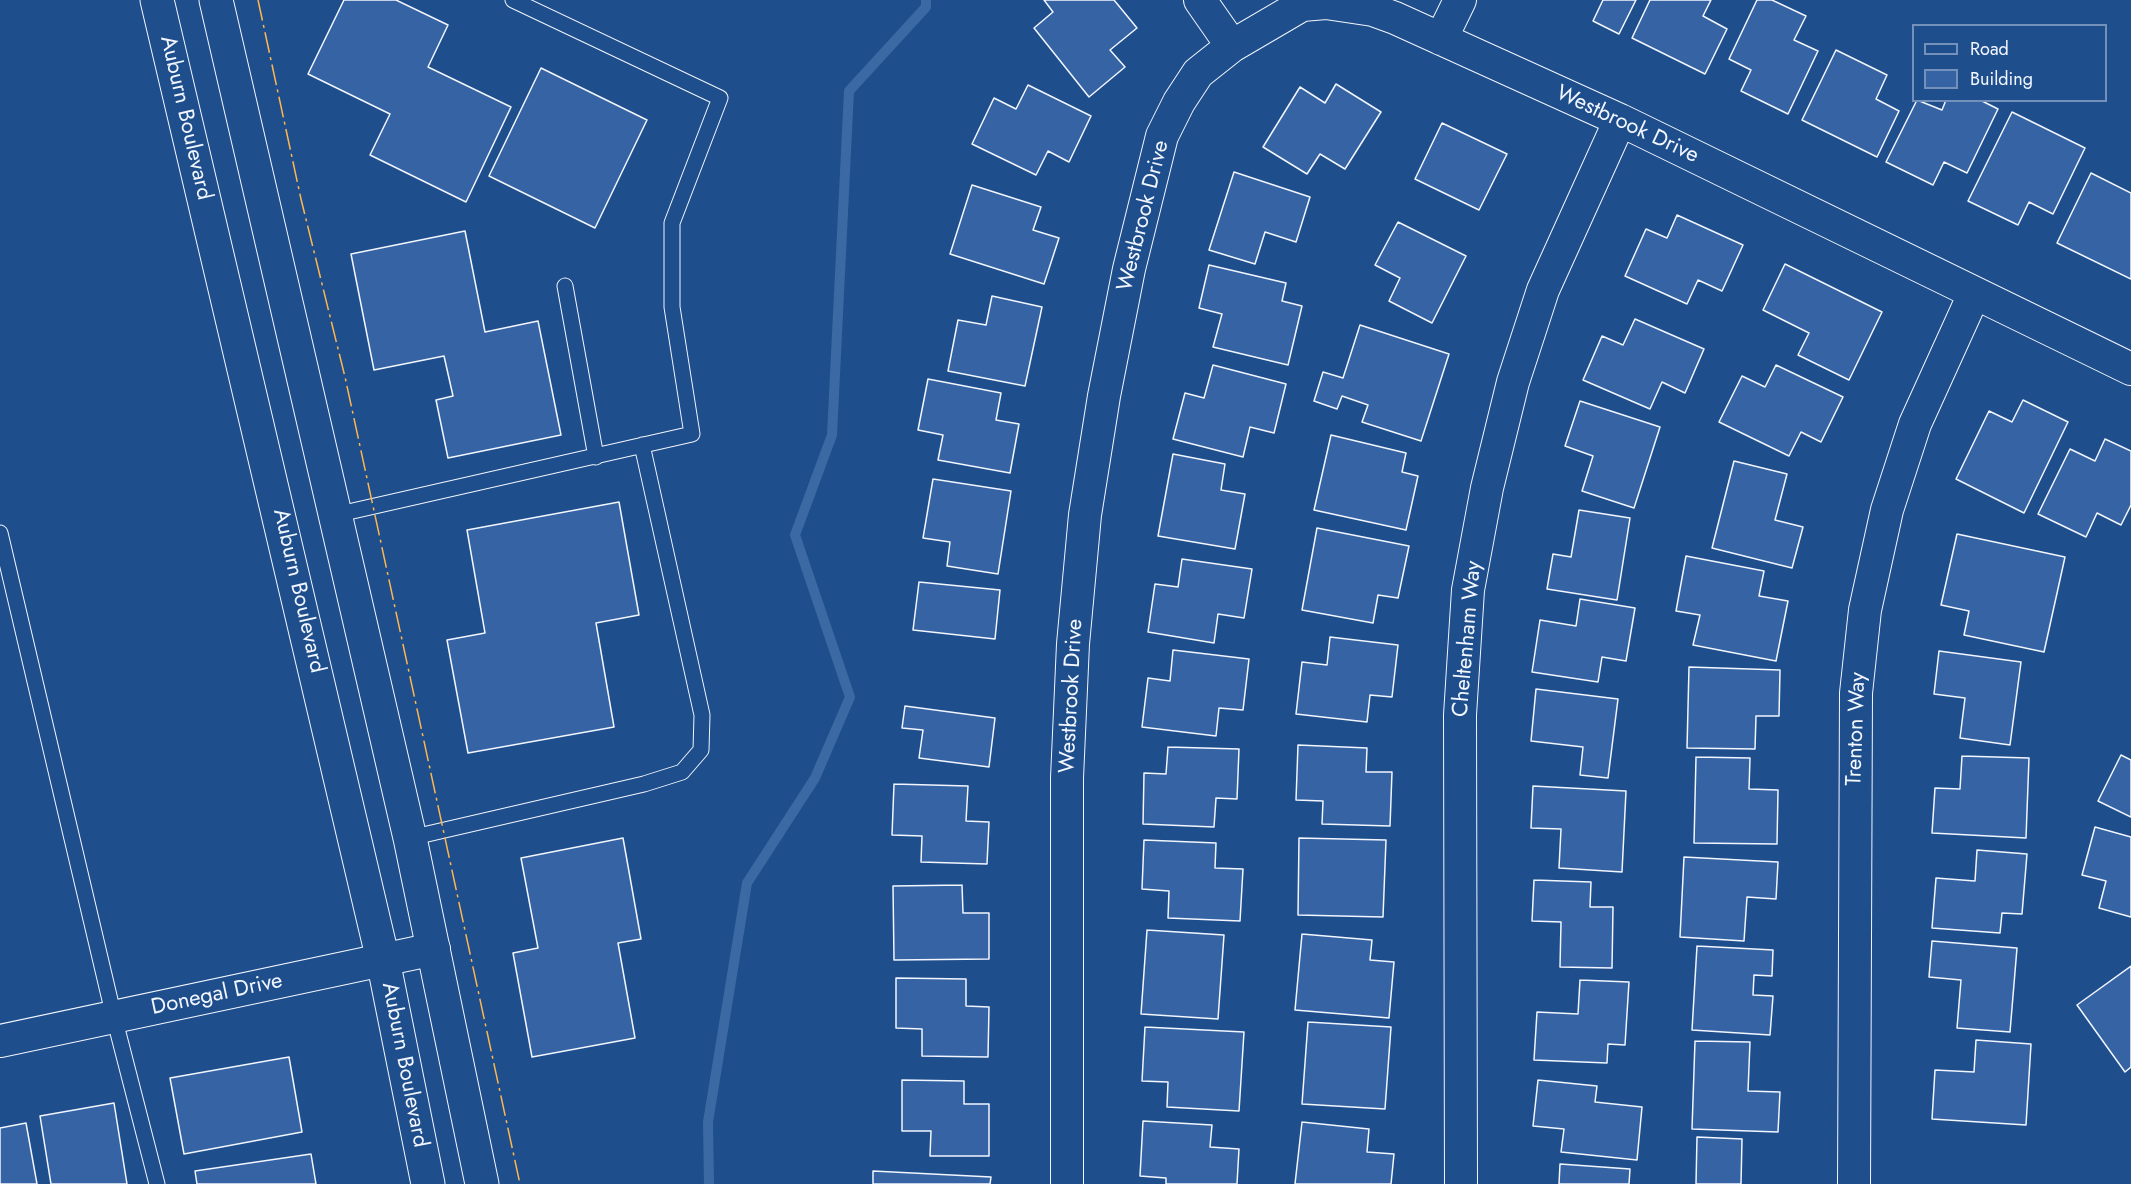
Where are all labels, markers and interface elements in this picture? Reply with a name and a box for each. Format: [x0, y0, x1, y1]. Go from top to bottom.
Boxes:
legend [1912, 24, 2107, 102]
street label: Auburn Boulevard [153, 33, 217, 203]
text: Road [1970, 36, 2009, 62]
text: Building [1970, 66, 2033, 92]
street label: Westbrook Drive [1551, 80, 1703, 170]
street label: Westbrook Drive [1113, 138, 1175, 294]
street label: Auburn Boulevard [266, 506, 330, 676]
street label: Cheltenham Way [1448, 560, 1488, 718]
street label: Westbrook Drive [1055, 618, 1089, 774]
street label: Trenton Way [1842, 672, 1872, 786]
street label: Donegal Drive [149, 968, 285, 1022]
street label: Auburn Boulevard [375, 980, 433, 1150]

